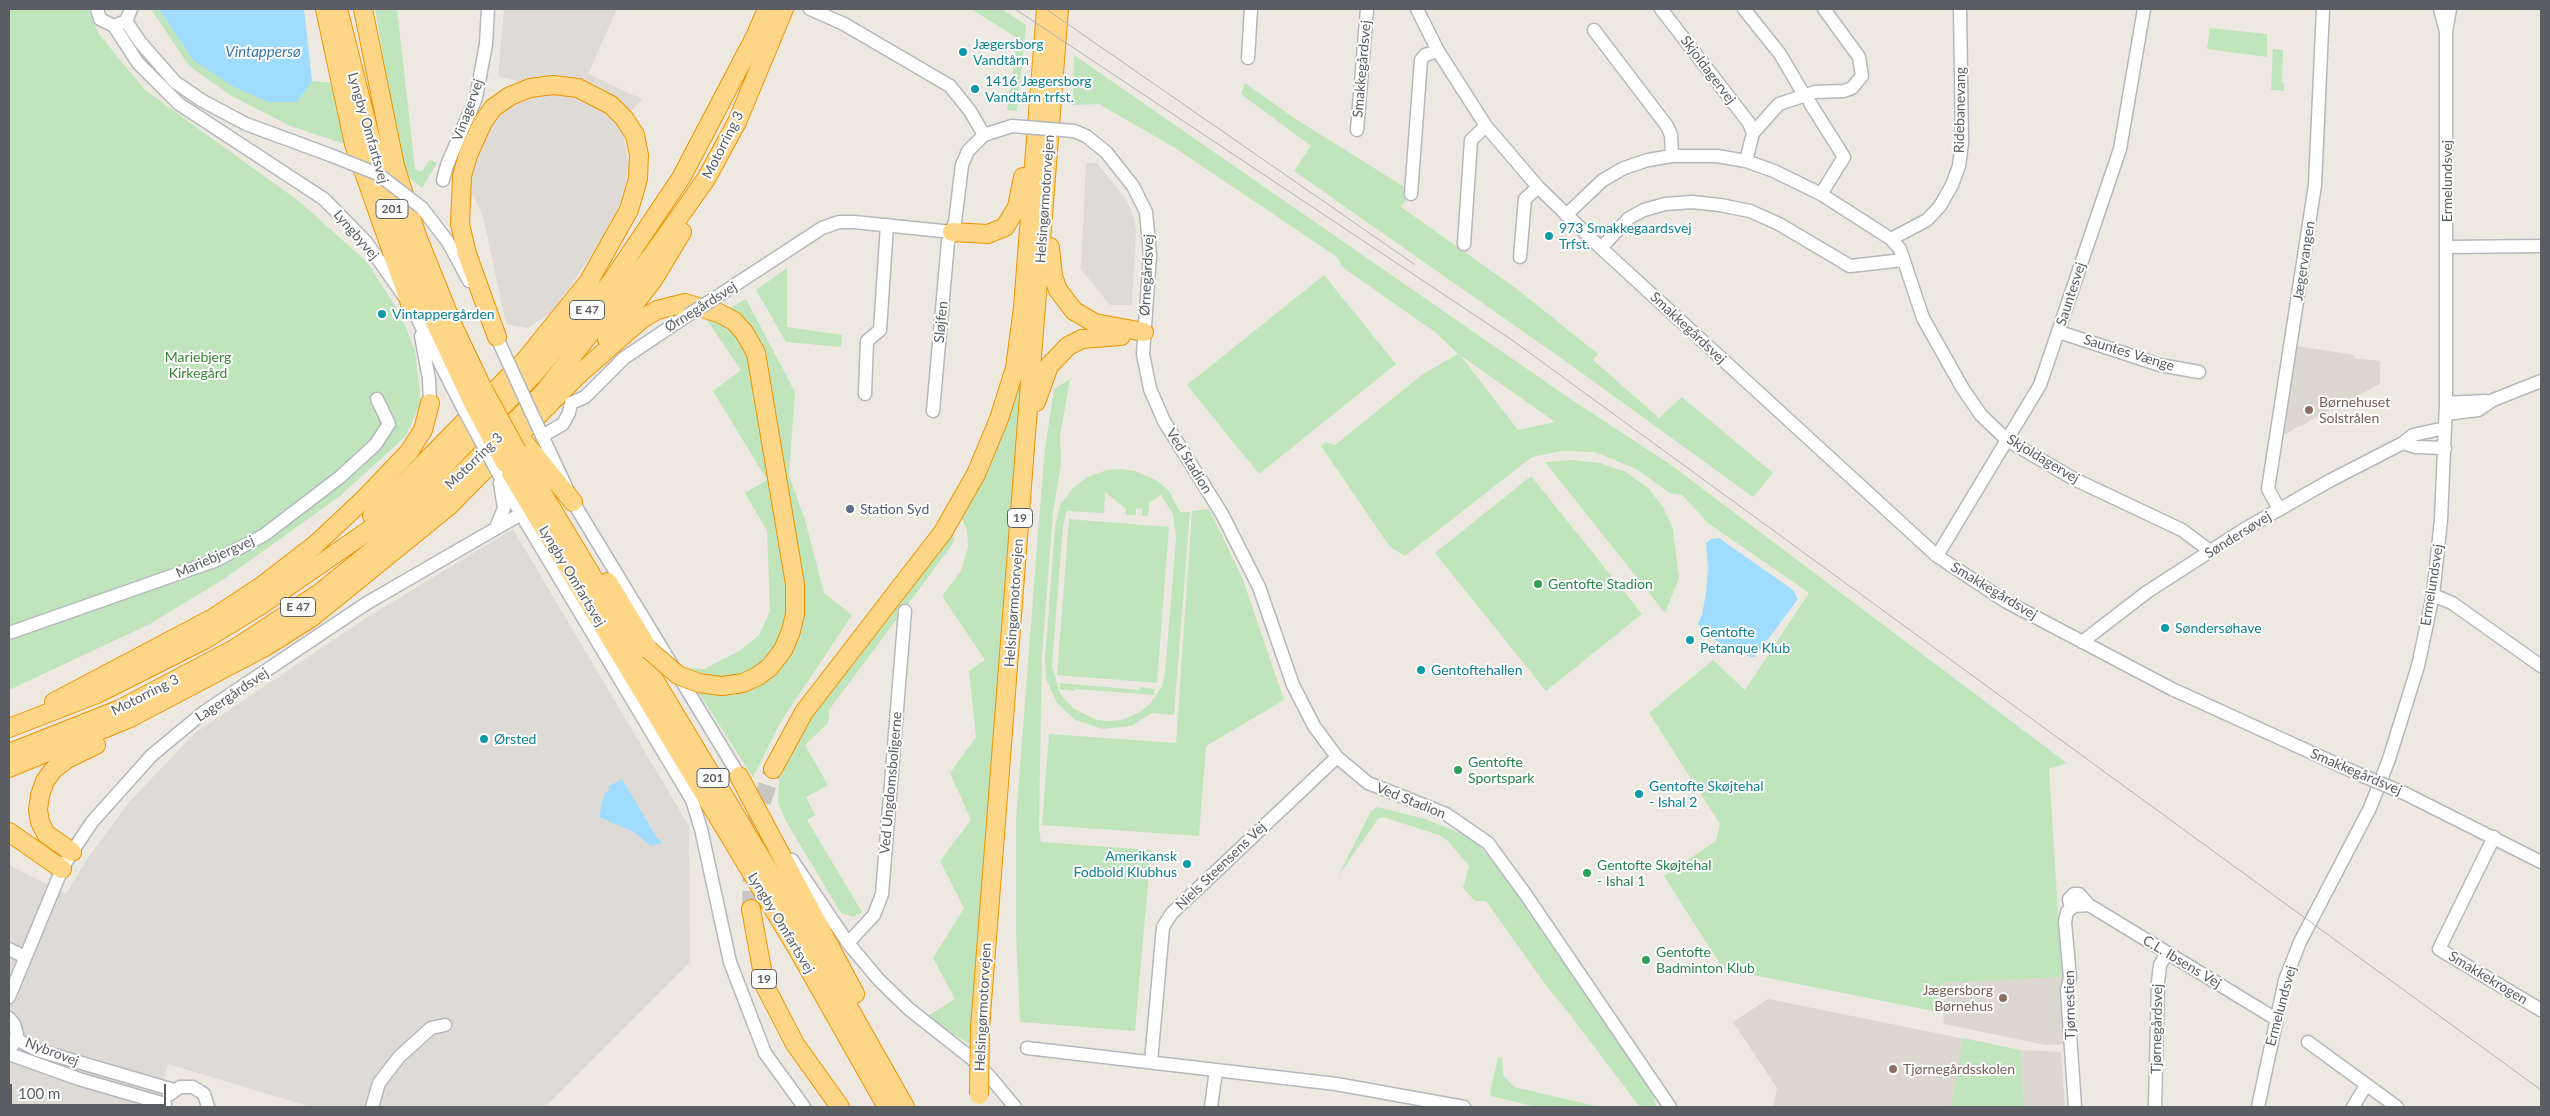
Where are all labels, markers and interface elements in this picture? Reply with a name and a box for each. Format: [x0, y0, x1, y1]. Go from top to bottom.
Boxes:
street label: Smakkegårdsvej [1349, 20, 1375, 118]
street label: Skjoldagervej [1677, 32, 1739, 108]
place label: Jægersborg Vandtårn [973, 36, 1044, 68]
water label: Vintappersø [225, 43, 301, 61]
marker: Jægersborg Vandtårn [957, 46, 969, 58]
street label: Ridebanevang [1951, 67, 1969, 153]
street label: Lyngby Omfartsvej [344, 71, 392, 185]
place label: 1416 Jægersborg Vandtårn trfst. [985, 73, 1092, 105]
street label: Vinagervej [449, 77, 487, 143]
marker: 1416 Jægersborg Vandtårn trfst. [969, 83, 981, 95]
street label: Motorring 3 [699, 108, 747, 182]
street label: Helsingørmotorvejen [1032, 134, 1058, 264]
street label: Ermelundsvej [2439, 140, 2455, 222]
road number: 201 [376, 200, 408, 218]
street label: Lyngbyvej [330, 207, 382, 263]
place label: 973 Smakkegaardsvej Trfst. [1559, 220, 1692, 252]
street label: Jægervangen [2289, 220, 2319, 302]
marker: 973 Smakkegaardsvej Trfst. [1543, 230, 1555, 242]
street label: Ørnegårdsvej [1136, 234, 1158, 316]
street label: Sauntesvej [2053, 260, 2089, 328]
street label: Ørnegårdsvej [662, 278, 740, 336]
street label: Smakkegårdsvej [1647, 289, 1729, 367]
road number: E 47 [570, 300, 604, 320]
street label: Sløjfen [931, 300, 951, 344]
place label: Vintappergården [392, 306, 495, 322]
marker: Vintappergården [376, 308, 388, 320]
street label: Sauntes Vænge [2082, 331, 2176, 375]
park label: Mariebjerg Kirkegård [165, 349, 231, 382]
place label: Børnehuset Solstrålen [2319, 394, 2390, 427]
marker: Børnehuset Solstrålen [2303, 404, 2315, 416]
street label: Ved Stadion [1162, 425, 1216, 497]
street label: Motorring 3 [442, 429, 506, 493]
street label: Skjoldagervej [2004, 431, 2082, 487]
place label: Station Syd [860, 501, 929, 517]
marker: Station Syd [844, 503, 856, 515]
road number: 19 [1008, 508, 1032, 528]
street label: Søndersøvej [2202, 508, 2274, 562]
street label: Lyngby Omfartsvej [535, 522, 609, 630]
street label: Mariebjergvej [173, 532, 257, 582]
street label: Helsingørmotorvejen [1001, 538, 1027, 668]
street label: Ermelundsvej [2417, 543, 2447, 627]
street label: Smakkegårdsvej [1948, 559, 2040, 623]
place label: Gentofte Stadion [1548, 576, 1653, 592]
marker: Gentofte Stadion [1532, 578, 1544, 590]
road number: E 47 [280, 598, 316, 616]
place label: Søndersøhave [2175, 620, 2262, 636]
marker: Søndersøhave [2159, 622, 2171, 634]
place label: Gentofte Petanque Klub [1700, 624, 1790, 656]
marker: Gentofte Petanque Klub [1684, 634, 1696, 646]
place label: Gentoftehallen [1431, 662, 1523, 678]
street label: Lagergårdsvej [192, 664, 272, 726]
marker: Gentoftehallen [1415, 664, 1427, 676]
street label: Motorring 3 [108, 671, 182, 719]
street label: Ved Ungdomsboligerne [876, 711, 906, 855]
place label: Ørsted [494, 731, 536, 747]
marker: Ørsted [478, 733, 490, 745]
street label: Smakkegårdsvej [2308, 745, 2404, 799]
place label: Gentofte Sportspark [1468, 754, 1534, 786]
marker: Gentofte Sportspark [1452, 764, 1464, 776]
road number: 201 [697, 768, 729, 788]
place label: Gentofte Skøjtehal - Ishal 2 [1649, 778, 1763, 810]
street label: Ved Stadion [1374, 779, 1448, 823]
marker: Gentofte Skøjtehal - Ishal 2 [1633, 788, 1645, 800]
street label: Niels Steensens Vej [1172, 819, 1270, 913]
place label: Amerikansk Fodbold Klubhus [1074, 848, 1177, 880]
place label: Gentofte Skøjtehal - Ishal 1 [1597, 857, 1711, 890]
marker: Amerikansk Fodbold Klubhus [1181, 858, 1193, 870]
marker: Gentofte Skøjtehal - Ishal 1 [1581, 867, 1593, 879]
street label: Lyngby Omfartsvej [744, 869, 818, 977]
street label: C.L. Ibsens Vej [2140, 932, 2224, 992]
street label: Helsingørmotorvejen [971, 942, 995, 1072]
place label: Gentofte Badminton Klub [1656, 944, 1755, 976]
street label: Smakkekrogen [2445, 948, 2531, 1008]
marker: Gentofte Badminton Klub [1640, 954, 1652, 966]
street label: Ermelundsvej [2262, 964, 2300, 1048]
road number: 19 [752, 970, 776, 989]
street label: Tjørnestien [2061, 970, 2079, 1040]
place label: Jægersborg Børnehus [1922, 982, 1993, 1014]
street label: Tjørnegårdsvej [2148, 984, 2166, 1074]
marker: Jægersborg Børnehus [1997, 992, 2009, 1004]
street label: Nybrovej [23, 1034, 81, 1070]
place label: Tjørnegårdsskolen [1903, 1061, 2015, 1077]
marker: Tjørnegårdsskolen [1887, 1063, 1899, 1075]
scale bar [12, 1074, 169, 1106]
text: 100 m [18, 1084, 60, 1102]

